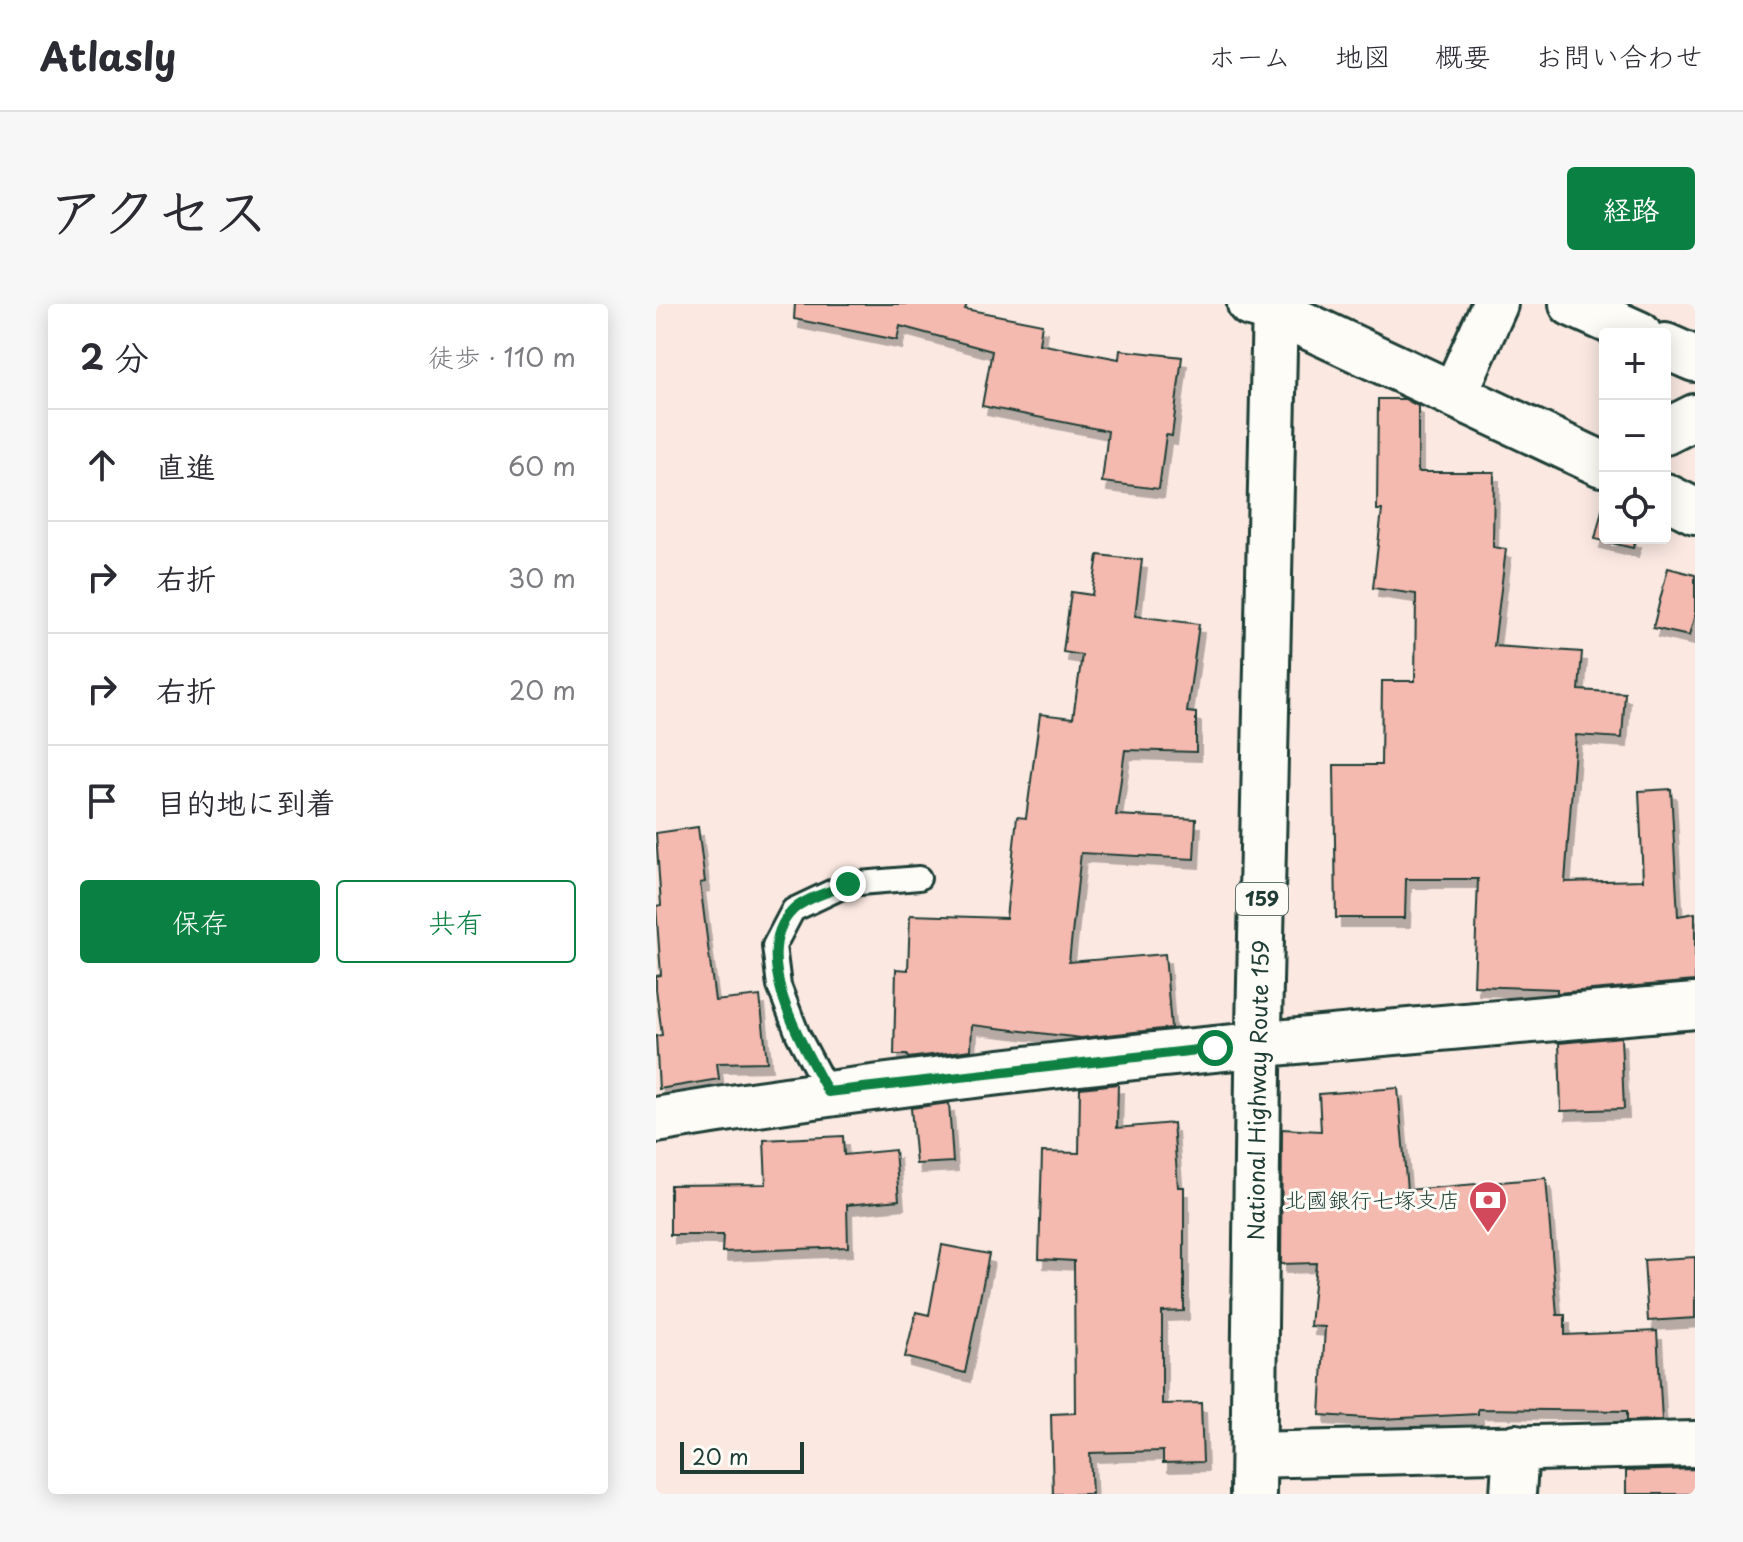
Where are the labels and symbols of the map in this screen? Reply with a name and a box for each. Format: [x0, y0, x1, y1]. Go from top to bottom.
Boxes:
route end [830, 866, 866, 902]
road number: 159 [1236, 883, 1288, 915]
street label: National Highway Route 159 [1238, 939, 1276, 1241]
route start [1197, 1030, 1233, 1066]
bank icon: 北國銀行七塚支店 [1467, 1179, 1509, 1234]
place label: 北國銀行七塚支店 [1284, 1182, 1460, 1215]
scale bar [680, 1438, 804, 1474]

